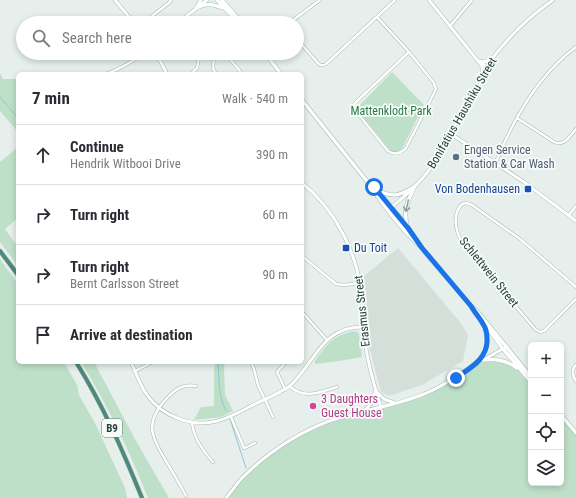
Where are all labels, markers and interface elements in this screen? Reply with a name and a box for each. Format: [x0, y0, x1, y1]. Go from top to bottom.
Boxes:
search box [16, 16, 304, 60]
icon: search [30, 27, 52, 49]
text: Search here [62, 29, 132, 47]
street label: Bonifatius Haushiku Street [424, 55, 500, 171]
text: 7 min [32, 88, 70, 108]
text: Walk · 540 m [222, 91, 288, 106]
park label: Mattenklodt Park [350, 104, 432, 118]
text: Continue [70, 138, 124, 156]
place label: Engen Service Station & Car Wash [464, 143, 555, 171]
icon: ahead [32, 144, 54, 166]
text: 390 m [256, 147, 288, 162]
marker: Engen Service Station & Car Wash [451, 152, 461, 162]
text: Hendrik Witbooi Drive [70, 156, 181, 171]
route start [365, 178, 383, 196]
place label: Von Bodenhausen [435, 182, 520, 196]
marker: Von Bodenhausen [523, 184, 533, 194]
one-way arrow [402, 199, 410, 212]
icon: right [32, 204, 54, 226]
text: Turn right [70, 206, 129, 224]
text: 60 m [262, 207, 288, 222]
street label: Schlettwein Street [457, 234, 522, 310]
place label: Du Toit [354, 241, 388, 255]
marker: Du Toit [341, 243, 351, 253]
text: Turn right [70, 258, 129, 276]
icon: right [32, 264, 54, 286]
text: 90 m [262, 267, 288, 282]
street label: Erasmus Street [351, 274, 373, 347]
text: Bernt Carlsson Street [70, 276, 179, 291]
icon: arrive [32, 324, 54, 346]
text: Arrive at destination [70, 326, 193, 344]
map controls [528, 342, 564, 486]
button: + [528, 342, 564, 378]
route end [447, 369, 465, 387]
button: − [528, 378, 564, 414]
place label: 3 Daughters Guest House [321, 392, 382, 420]
marker: 3 Daughters Guest House [308, 401, 318, 411]
button: locate [528, 414, 564, 450]
road number: B9 [102, 419, 122, 437]
button: layers [528, 450, 564, 486]

